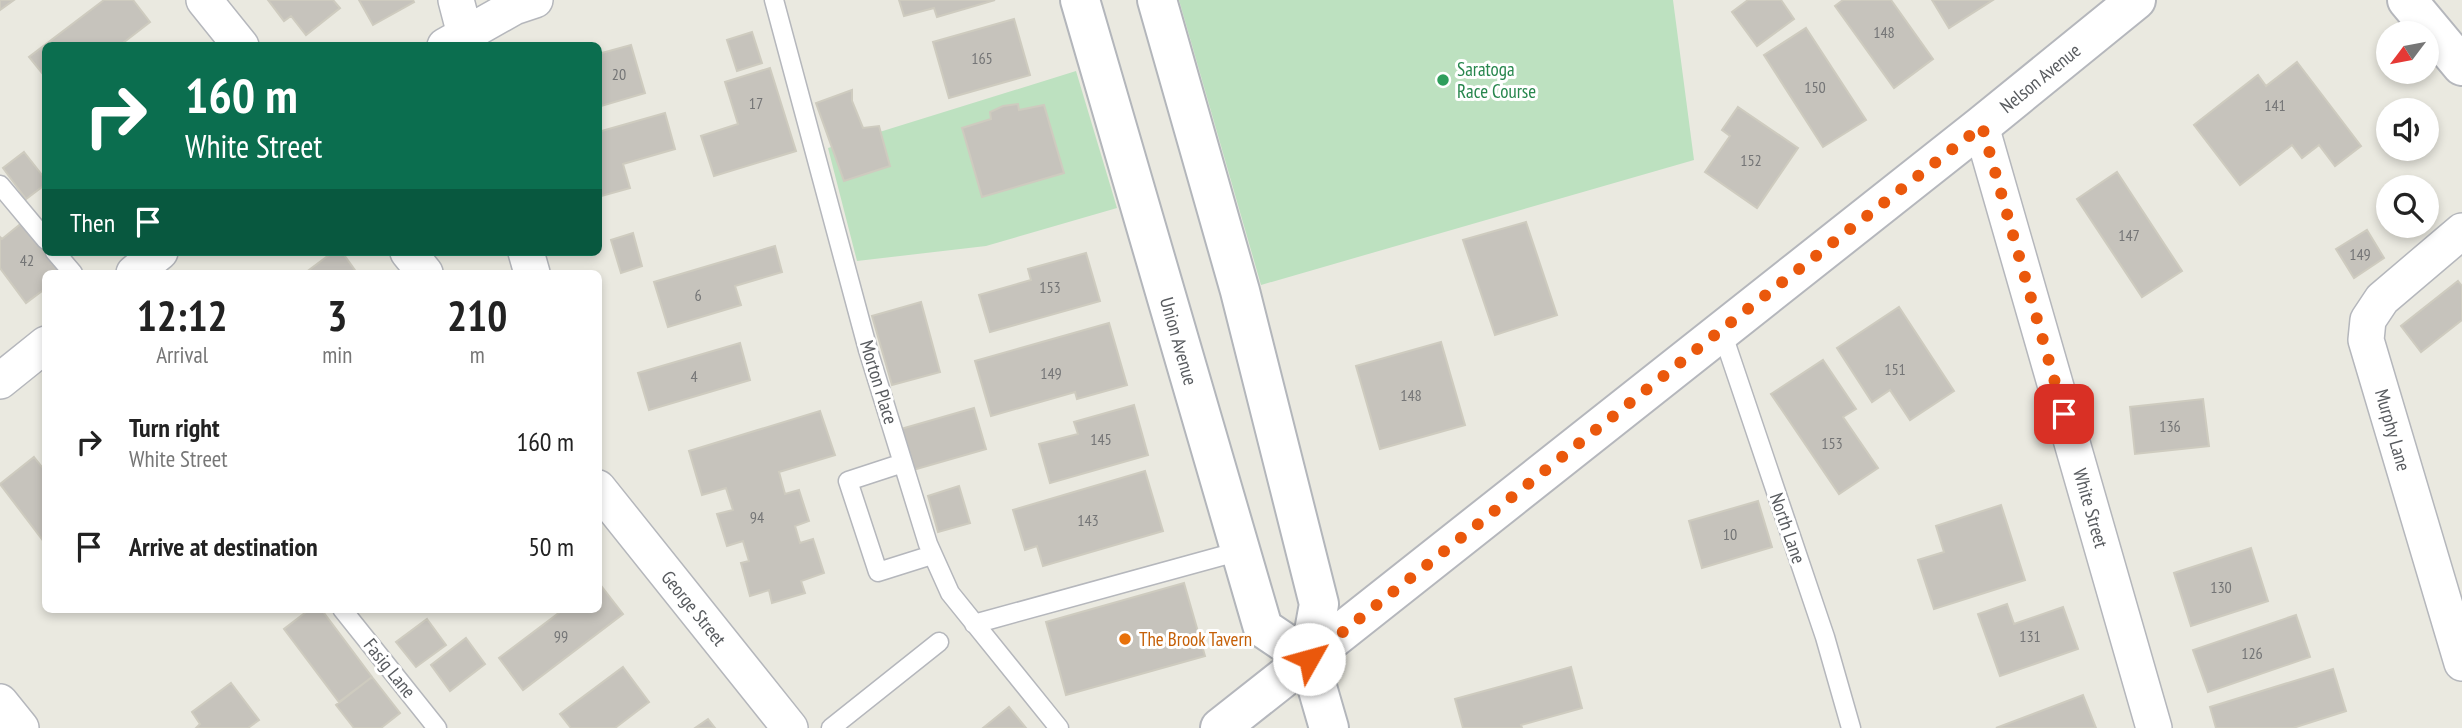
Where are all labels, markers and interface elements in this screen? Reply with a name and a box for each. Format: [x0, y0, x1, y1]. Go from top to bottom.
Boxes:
north arrow [2376, 21, 2440, 84]
map controls [2376, 21, 2439, 238]
house number: 148 [1873, 22, 1895, 42]
street label: Nelson Avenue [1995, 38, 2085, 118]
house number: 165 [971, 48, 993, 68]
place label: Saratoga Race Course [1457, 57, 1536, 103]
text: 160 m [185, 63, 298, 127]
house number: 20 [612, 64, 626, 84]
icon: right [70, 70, 161, 161]
marker: Saratoga Race Course [1435, 72, 1451, 88]
house number: 150 [1804, 77, 1826, 97]
house number: 17 [749, 93, 763, 113]
house number: 141 [2264, 95, 2286, 115]
button: sound [2376, 98, 2439, 161]
text: White Street [185, 125, 322, 167]
house number: 152 [1740, 150, 1762, 170]
button: search [2376, 175, 2439, 238]
icon: arrive [129, 203, 167, 241]
text: Then [70, 206, 115, 239]
house number: 147 [2118, 225, 2140, 245]
house number: 149 [2349, 244, 2371, 264]
house number: 42 [20, 250, 34, 270]
house number: 153 [1039, 277, 1061, 297]
house number: 6 [694, 285, 702, 305]
text: 12:12 [137, 288, 228, 343]
text: 3 [327, 288, 347, 343]
text: 210 [447, 288, 507, 343]
street label: Union Avenue [1155, 294, 1203, 388]
street label: Morton Place [855, 337, 903, 427]
text: Arrival [156, 340, 208, 369]
text: min [322, 340, 352, 369]
text: m [470, 340, 485, 369]
house number: 151 [1884, 359, 1906, 379]
house number: 149 [1040, 363, 1062, 383]
house number: 4 [690, 366, 698, 386]
pin [2034, 384, 2094, 444]
house number: 148 [1400, 385, 1422, 405]
street label: Murphy Lane [2370, 386, 2416, 474]
icon: arrive [2045, 395, 2083, 433]
text: Turn right [129, 411, 220, 444]
house number: 136 [2159, 416, 2181, 436]
icon: right [70, 423, 108, 461]
text: 160 m [516, 425, 574, 458]
house number: 145 [1090, 429, 1112, 449]
house number: 153 [1821, 433, 1843, 453]
text: White Street [129, 444, 228, 473]
street label: White Street [2068, 466, 2114, 551]
street label: North Lane [1765, 490, 1811, 567]
house number: 94 [750, 507, 764, 527]
house number: 143 [1077, 510, 1099, 530]
house number: 10 [1723, 524, 1737, 544]
icon: arrive [70, 528, 108, 566]
text: Arrive at destination [129, 530, 318, 563]
text: 50 m [528, 530, 574, 563]
street label: George Street [656, 566, 732, 651]
house number: 130 [2210, 577, 2232, 597]
position arrow [1272, 622, 1346, 696]
house number: 99 [554, 626, 568, 646]
house number: 131 [2019, 626, 2041, 646]
place label: The Brook Tavern [1139, 627, 1252, 651]
marker: The Brook Tavern [1117, 631, 1133, 647]
street label: Fasig Lane [359, 633, 421, 703]
house number: 126 [2241, 643, 2263, 663]

